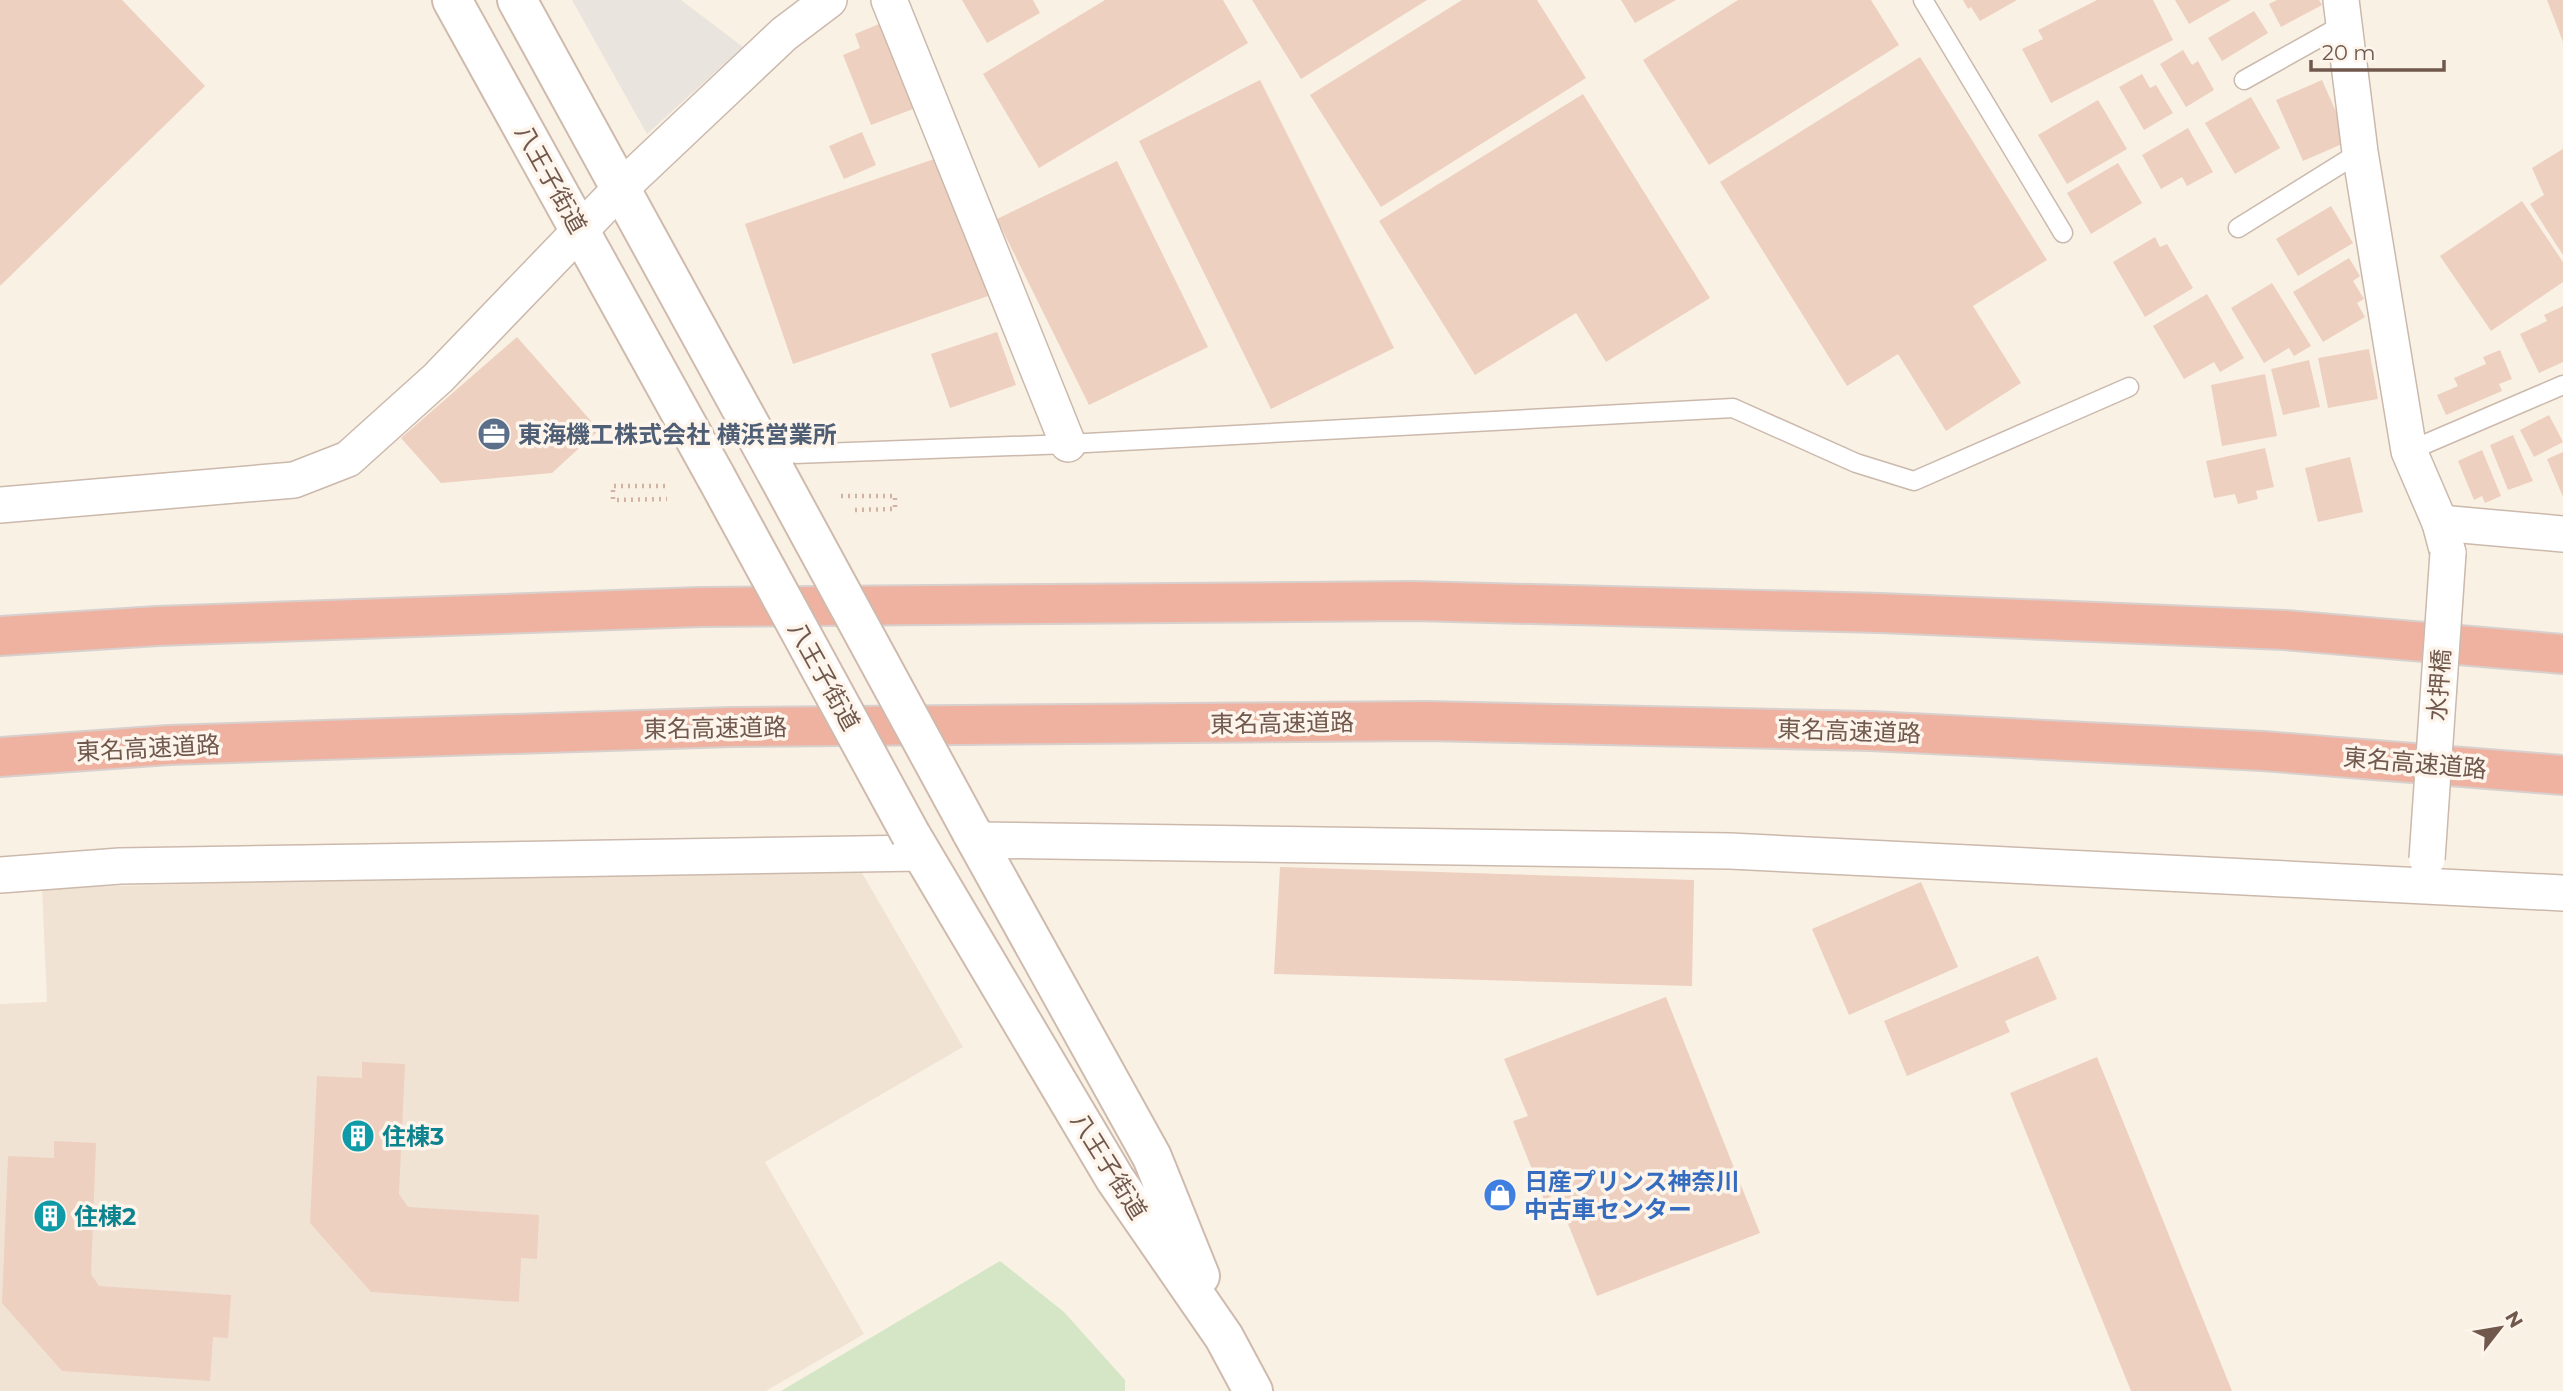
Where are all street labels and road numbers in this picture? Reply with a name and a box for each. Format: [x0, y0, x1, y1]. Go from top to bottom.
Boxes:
street label: 八王子街道 [509, 119, 593, 239]
street label: 八王子街道 [782, 616, 866, 736]
street label: 水押橋 [2422, 648, 2456, 722]
street label: 東名高速道路 [1210, 707, 1354, 739]
street label: 東名高速道路 [643, 712, 787, 744]
street label: 東名高速道路 [1777, 714, 1921, 748]
street label: 東名高速道路 [75, 730, 221, 766]
street label: 東名高速道路 [2342, 742, 2488, 784]
street label: 八王子街道 [1065, 1107, 1153, 1225]

